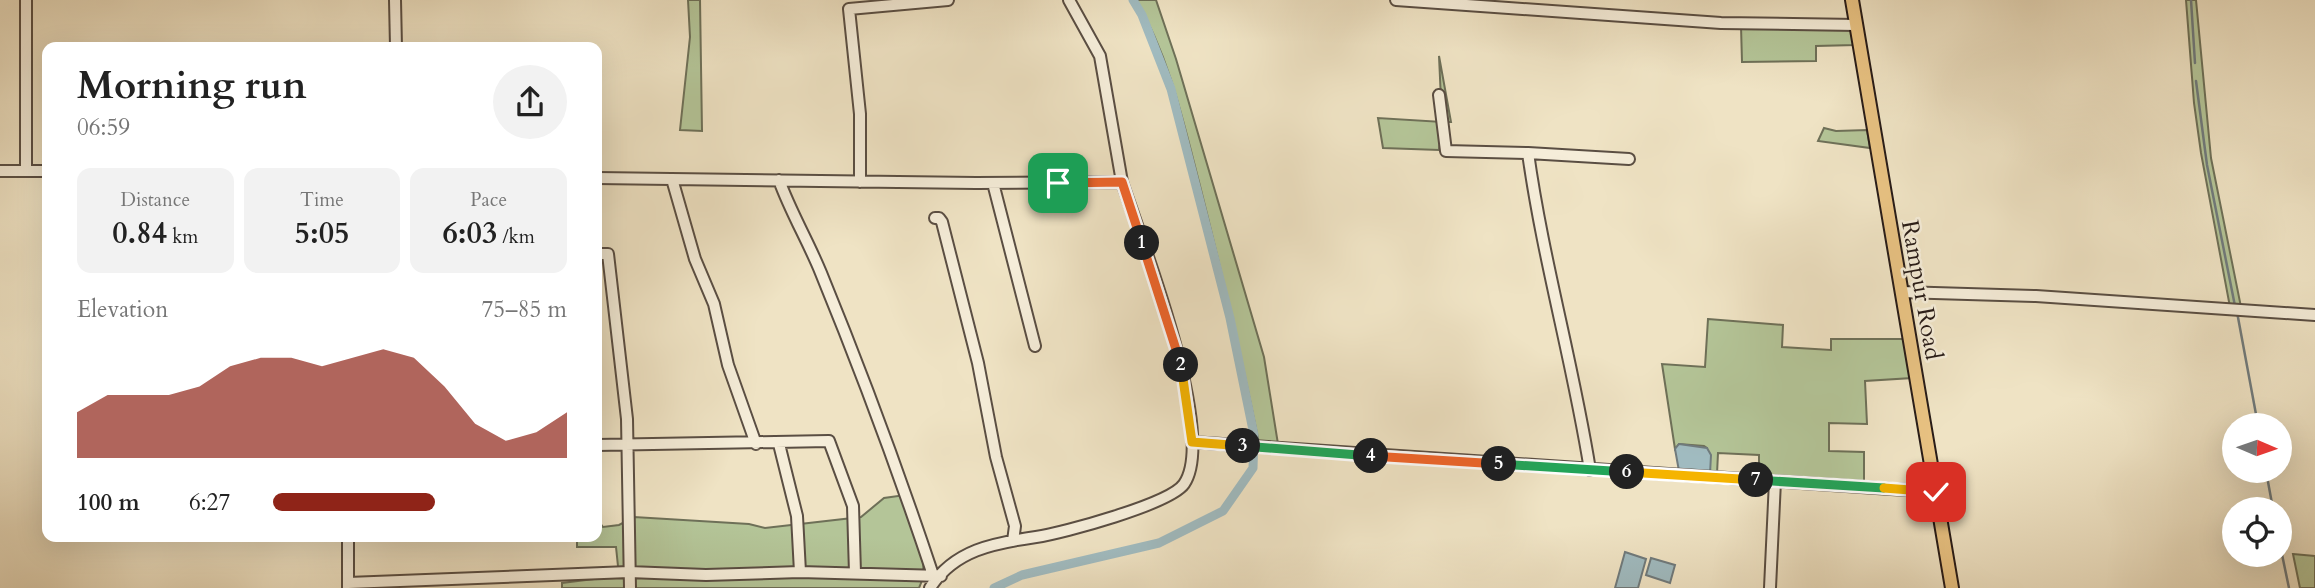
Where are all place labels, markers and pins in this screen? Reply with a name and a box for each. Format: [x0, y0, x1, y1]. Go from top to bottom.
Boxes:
pin [1028, 153, 1088, 213]
pin: 1 [1124, 226, 1160, 260]
pin: 2 [1164, 348, 1198, 382]
pin: 3 [1226, 428, 1260, 464]
pin: 4 [1354, 438, 1388, 474]
pin: 5 [1482, 447, 1516, 482]
pin: 6 [1610, 454, 1644, 490]
pin: 7 [1738, 462, 1774, 498]
pin [1906, 462, 1966, 522]

